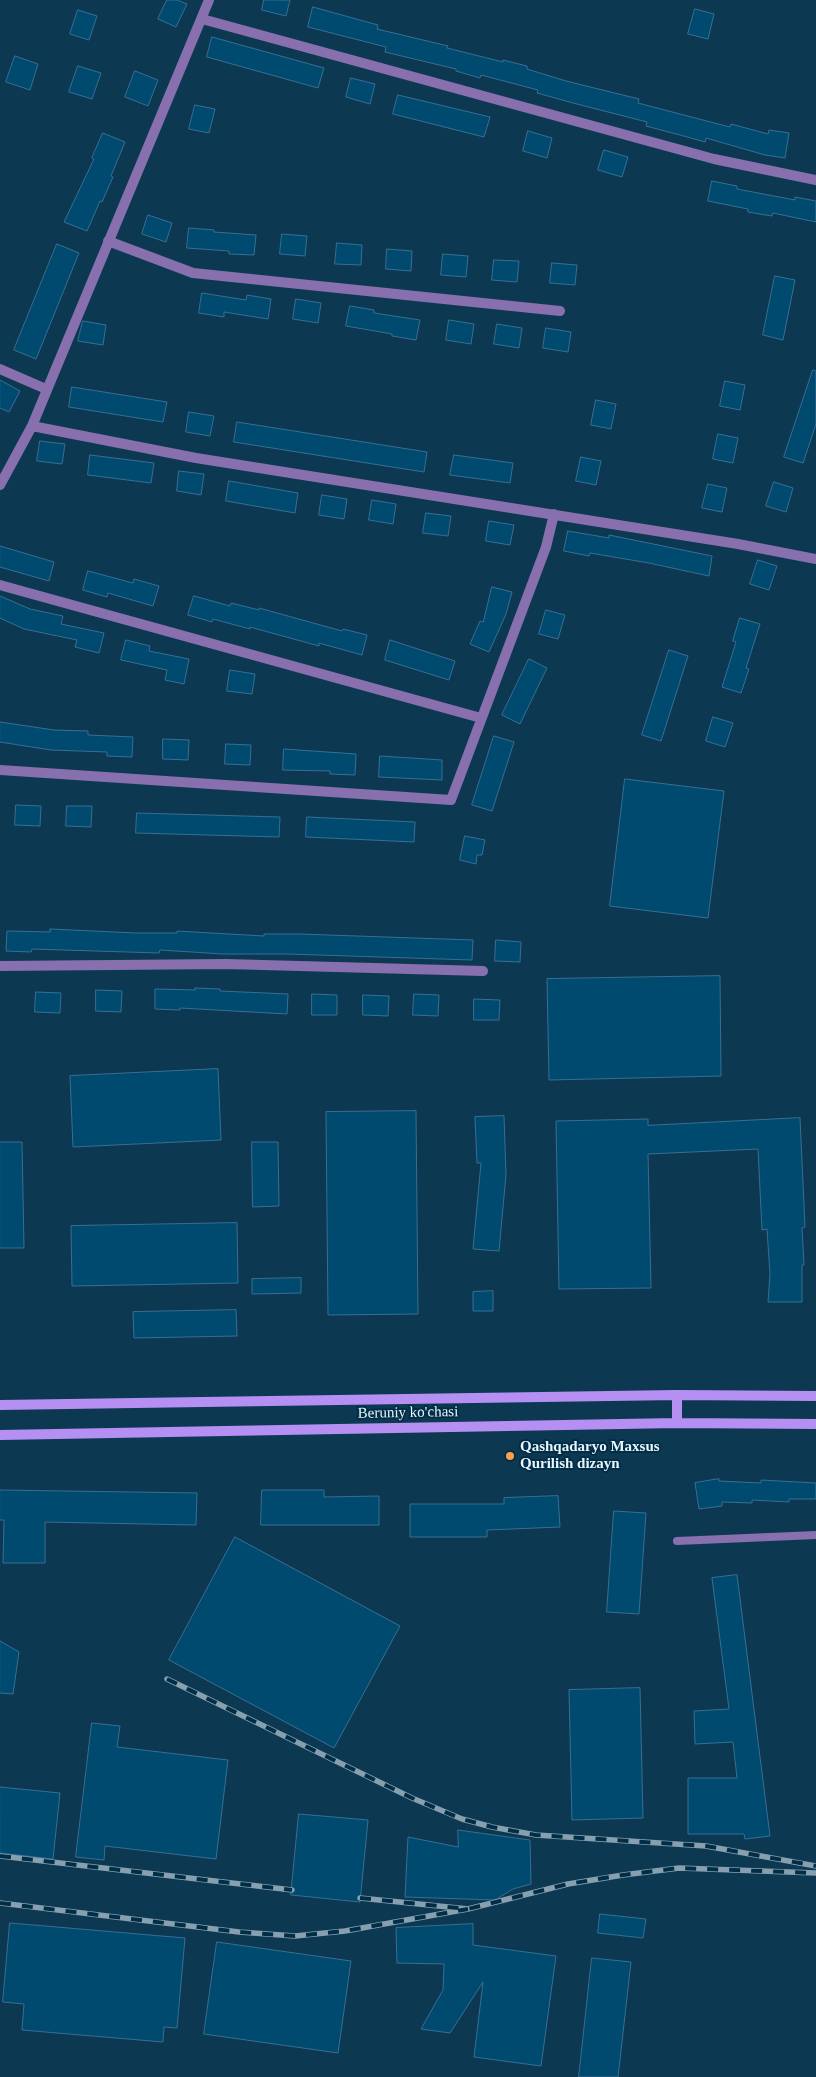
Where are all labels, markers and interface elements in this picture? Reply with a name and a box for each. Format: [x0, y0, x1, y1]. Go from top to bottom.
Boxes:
street label: Beruniy ko'chasi [358, 1403, 458, 1423]
place label: Qashqadaryo Maxsus Qurilish dizayn [520, 1438, 660, 1473]
marker: Qashqadaryo Maxsus Qurilish dizayn [504, 1450, 516, 1462]

